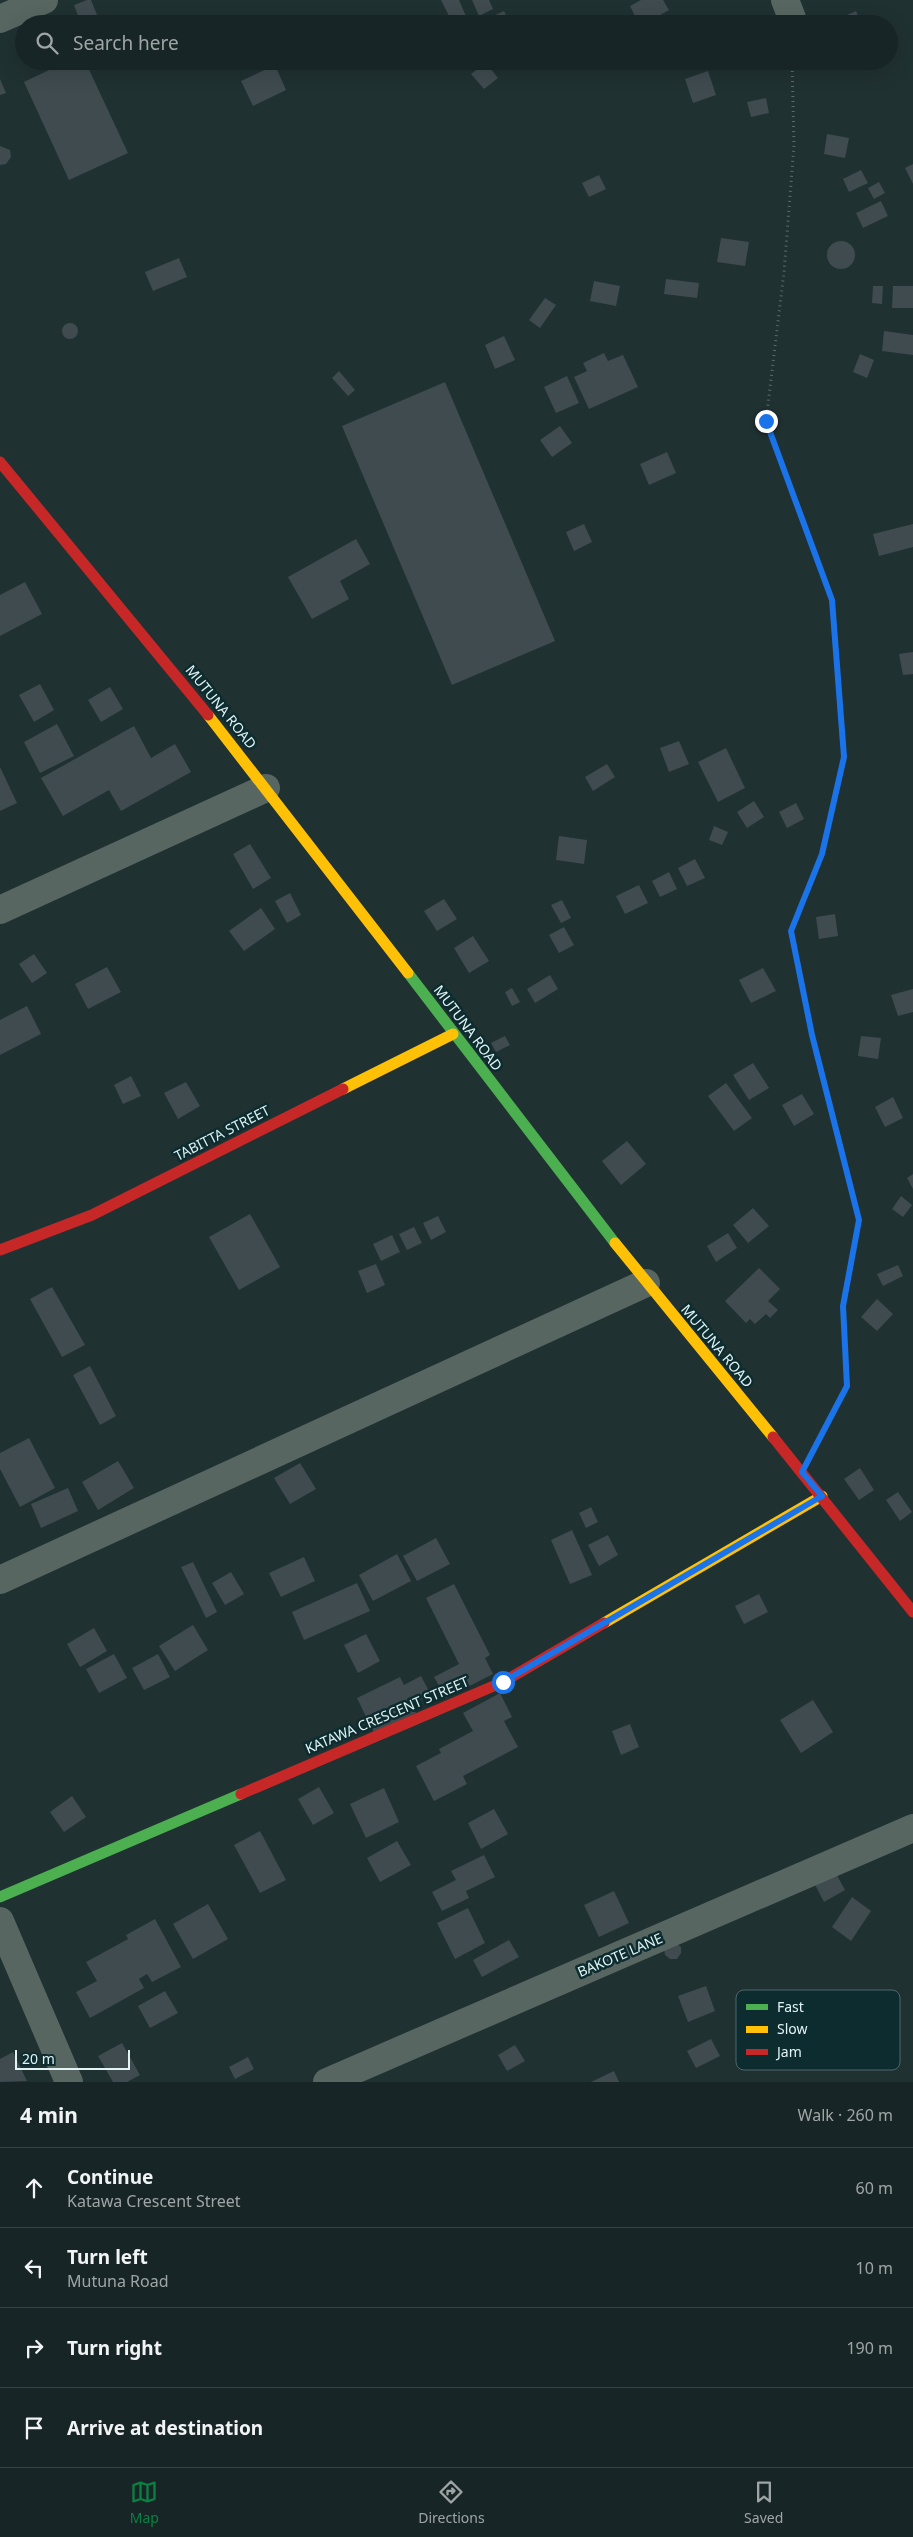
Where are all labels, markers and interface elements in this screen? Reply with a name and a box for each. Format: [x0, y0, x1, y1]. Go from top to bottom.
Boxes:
search box [15, 15, 898, 70]
icon: search [33, 29, 61, 57]
text: Search here [73, 30, 179, 56]
route end [755, 410, 778, 433]
street label: MUTUNA ROAD [182, 661, 261, 753]
street label: MUTUNA ROAD [430, 981, 507, 1074]
street label: TABITTA STREET [171, 1100, 273, 1165]
street label: MUTUNA ROAD [677, 1300, 758, 1391]
street label: KATAWA CRESCENT STREET [302, 1671, 472, 1758]
route start [492, 1671, 515, 1694]
street label: BAKOTE LANE [574, 1928, 665, 1981]
legend [736, 1990, 900, 2070]
text: Fast [777, 1997, 804, 2016]
text: Slow [777, 2019, 808, 2038]
text: Jam [775, 2042, 802, 2061]
scale bar [15, 2047, 130, 2070]
text: 20 m [22, 2049, 55, 2068]
text: 4 min [20, 2101, 78, 2129]
text: Walk · 260 m [798, 2104, 893, 2126]
text: Continue [67, 2164, 153, 2190]
icon: ahead [20, 2174, 48, 2202]
text: 60 m [856, 2177, 893, 2199]
text: Katawa Crescent Street [67, 2190, 241, 2212]
text: Turn left [67, 2244, 148, 2270]
icon: left [20, 2254, 48, 2282]
text: 10 m [856, 2257, 893, 2279]
text: Mutuna Road [67, 2270, 169, 2292]
icon: right [20, 2334, 48, 2362]
text: Turn right [67, 2335, 162, 2361]
text: 190 m [846, 2337, 893, 2359]
icon: arrive [20, 2414, 48, 2442]
text: Arrive at destination [67, 2415, 263, 2441]
tab: Map [130, 2478, 159, 2527]
tab: Directions [418, 2478, 485, 2527]
tab: Saved [744, 2478, 783, 2527]

